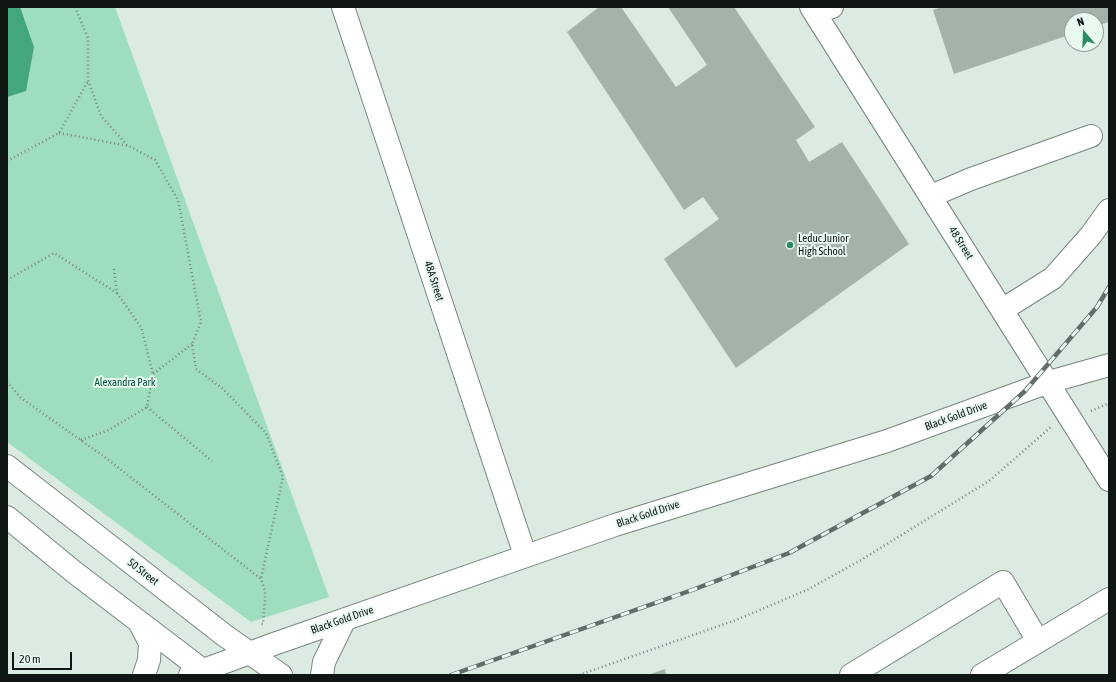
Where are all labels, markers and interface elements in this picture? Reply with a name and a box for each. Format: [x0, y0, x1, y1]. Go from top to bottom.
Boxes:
north arrow [1064, 12, 1104, 52]
text: N [1075, 15, 1085, 28]
street label: 48 Street [946, 224, 976, 262]
place label: Leduc Junior High School [798, 232, 848, 258]
marker: Leduc Junior High School [785, 240, 795, 250]
street label: 48A Street [421, 259, 447, 303]
park label: Alexandra Park [94, 376, 156, 390]
street label: Black Gold Drive [923, 399, 989, 433]
street label: Black Gold Drive [615, 498, 681, 530]
street label: 50 Street [125, 556, 161, 588]
street label: Black Gold Drive [309, 603, 375, 637]
scale bar [14, 644, 74, 670]
text: 20 m [19, 652, 41, 666]

